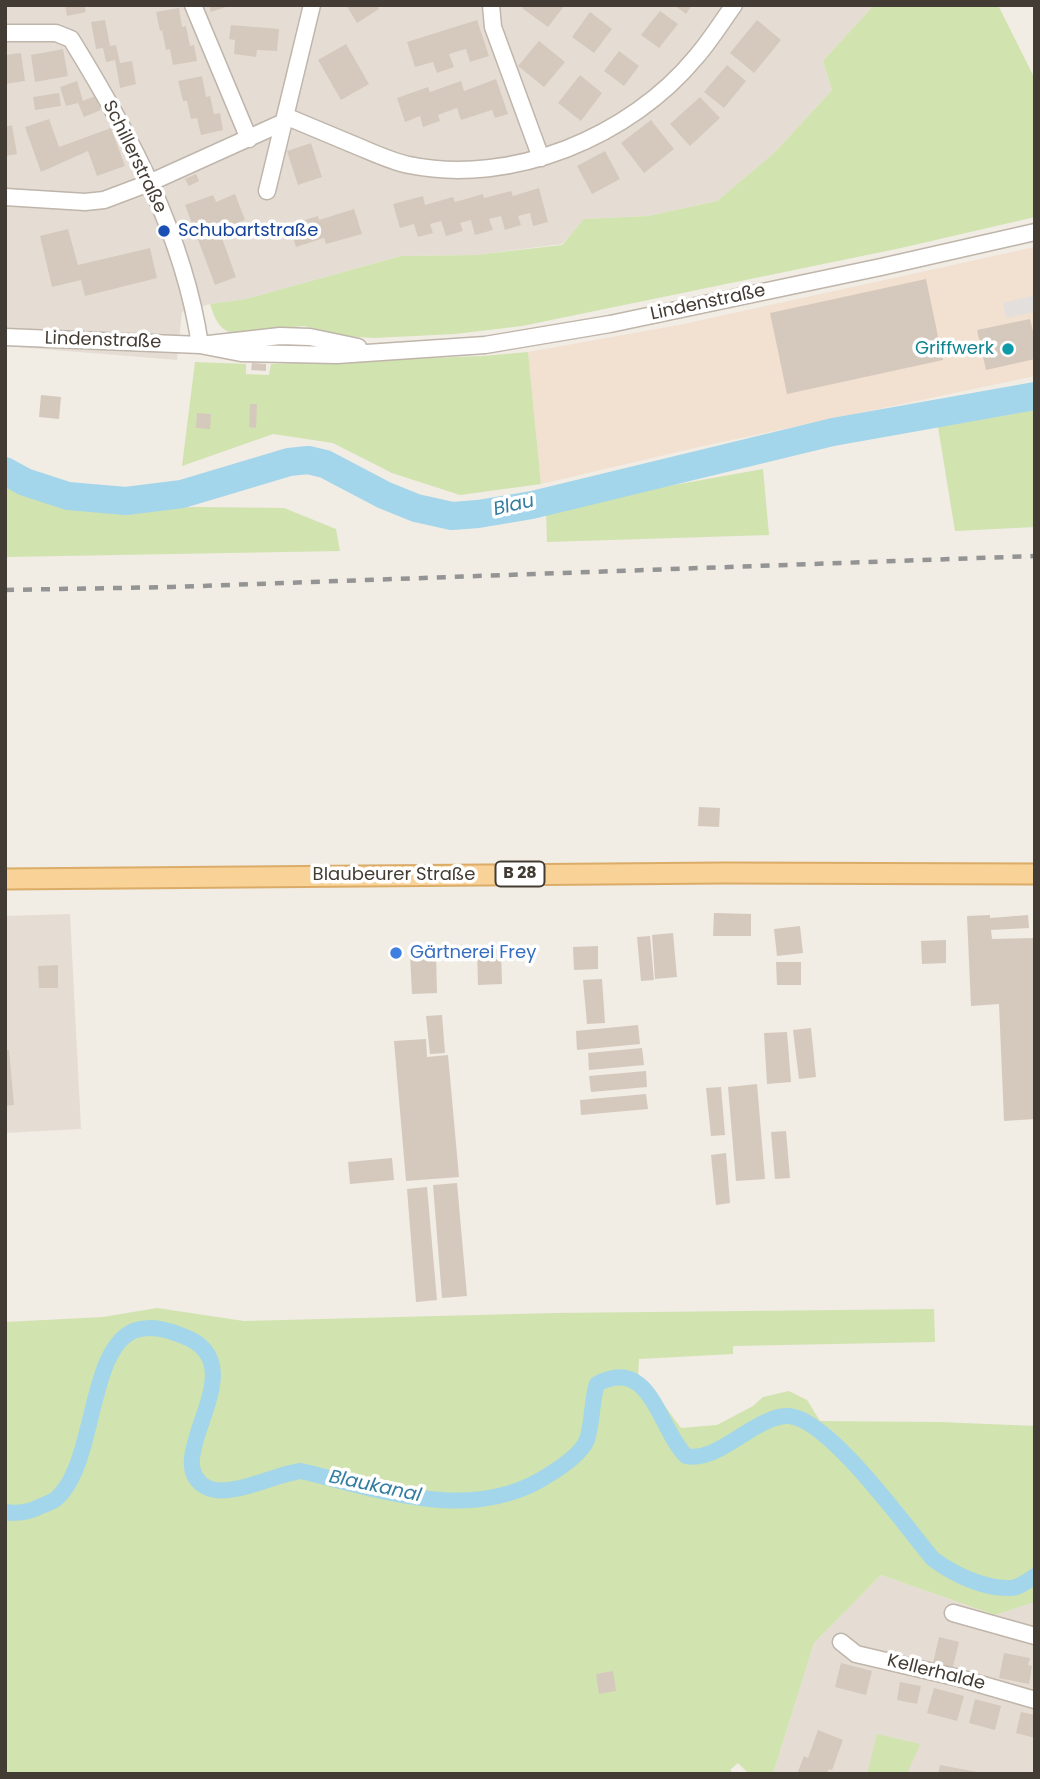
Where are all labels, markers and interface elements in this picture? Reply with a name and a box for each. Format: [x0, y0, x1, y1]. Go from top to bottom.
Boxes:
street label: Schillerstraße [97, 97, 171, 217]
place label: Schubartstraße [178, 220, 318, 242]
marker: Schubartstraße [156, 223, 172, 239]
street label: Lindenstraße [649, 280, 767, 326]
street label: Lindenstraße [44, 328, 162, 354]
place label: Griffwerk [915, 338, 994, 360]
marker: Griffwerk [1000, 341, 1016, 357]
water label: Blau [491, 490, 537, 522]
road number: B 28 [496, 862, 544, 887]
street label: Blaubeurer Straße [313, 864, 475, 886]
place label: Gärtnerei Frey [410, 942, 536, 964]
marker: Gärtnerei Frey [388, 945, 404, 961]
water label: Blaukanal [327, 1466, 423, 1508]
street label: Kellerhalde [885, 1650, 987, 1696]

